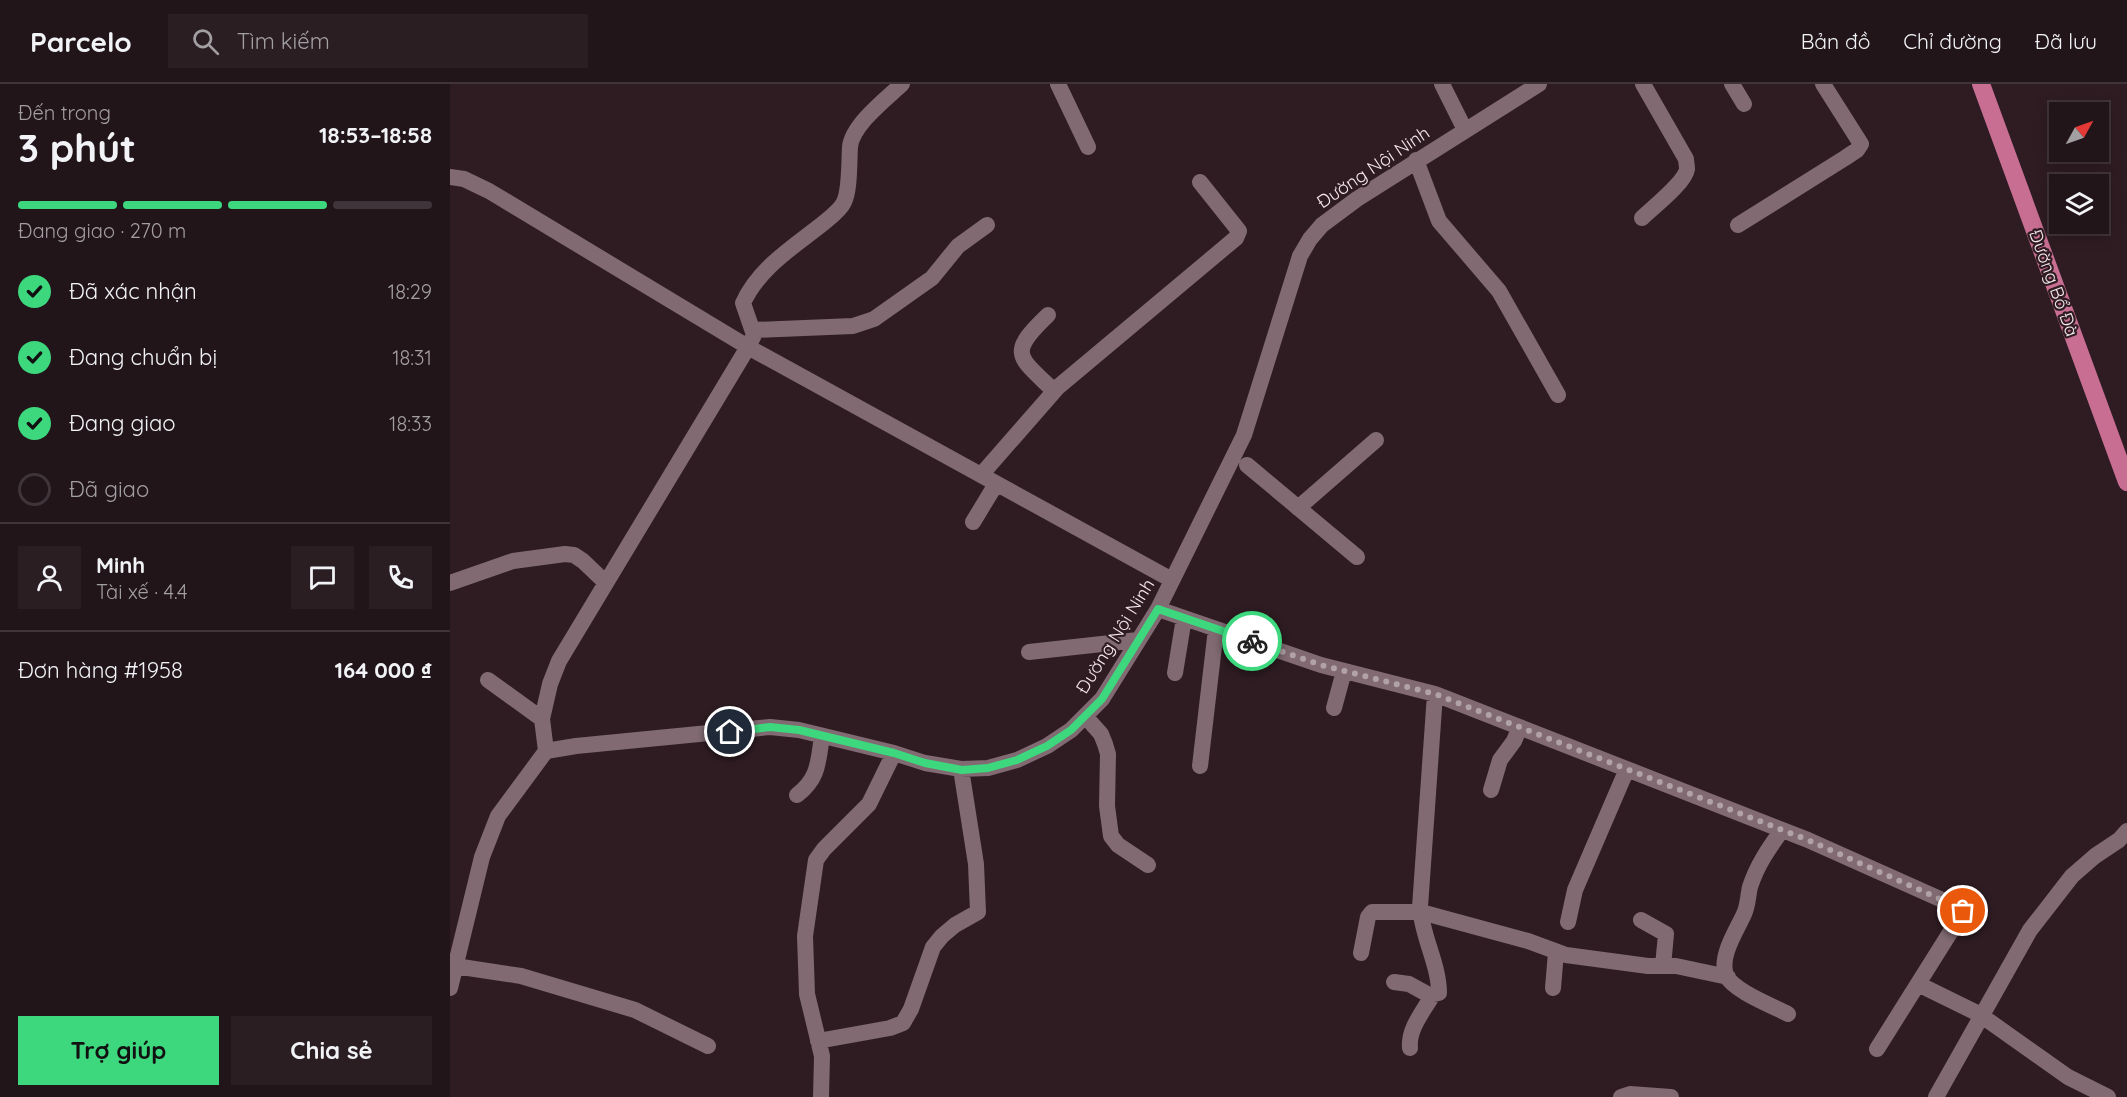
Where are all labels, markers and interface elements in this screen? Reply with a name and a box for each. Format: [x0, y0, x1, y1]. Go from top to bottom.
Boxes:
search box [168, 14, 588, 68]
text: Parcelo [30, 24, 132, 59]
icon: search [189, 25, 222, 58]
text: Tìm kiếm [237, 27, 330, 55]
text: Bản đồ [1801, 28, 1870, 54]
text: Chỉ đường [1903, 28, 2002, 54]
text: Đã lưu [2035, 28, 2097, 54]
text: Đến trong [18, 100, 111, 125]
north arrow [2049, 102, 2109, 162]
map controls [2049, 102, 2109, 234]
text: 18:53–18:58 [319, 121, 432, 149]
street label: Đường Nội Ninh [1312, 121, 1434, 213]
text: 3 phút [18, 123, 136, 172]
button: layers [2049, 174, 2109, 234]
text: Đang giao · 270 m [18, 218, 186, 243]
street label: Đường Bổ Đà [2024, 226, 2084, 340]
icon: check [18, 275, 51, 308]
text: Đã xác nhận [69, 277, 197, 305]
text: 18:29 [388, 279, 432, 304]
icon: check [18, 341, 51, 374]
text: Đang chuẩn bị [69, 343, 217, 371]
text: 18:31 [392, 345, 432, 370]
icon: check [18, 407, 51, 440]
text: Đang giao [69, 409, 176, 437]
text: 18:33 [389, 411, 432, 436]
text: Đã giao [69, 475, 149, 503]
button: person [18, 546, 81, 609]
button: chat [291, 546, 354, 609]
button: phone [369, 546, 432, 609]
text: Minh [96, 551, 145, 579]
street label: Đường Nội Ninh [1071, 574, 1159, 698]
text: Tài xế · 4.4 [96, 579, 188, 604]
courier [1222, 611, 1282, 671]
icon: bike [1236, 625, 1269, 658]
text: Đơn hàng #1958 [18, 656, 183, 684]
text: 164 000 ₫ [334, 656, 432, 684]
pin [704, 706, 755, 757]
icon: home [713, 715, 746, 748]
pin [1937, 885, 1988, 936]
icon: bag [1946, 894, 1979, 927]
button: Trợ giúp [18, 1016, 219, 1085]
button: Chia sẻ [231, 1016, 432, 1085]

